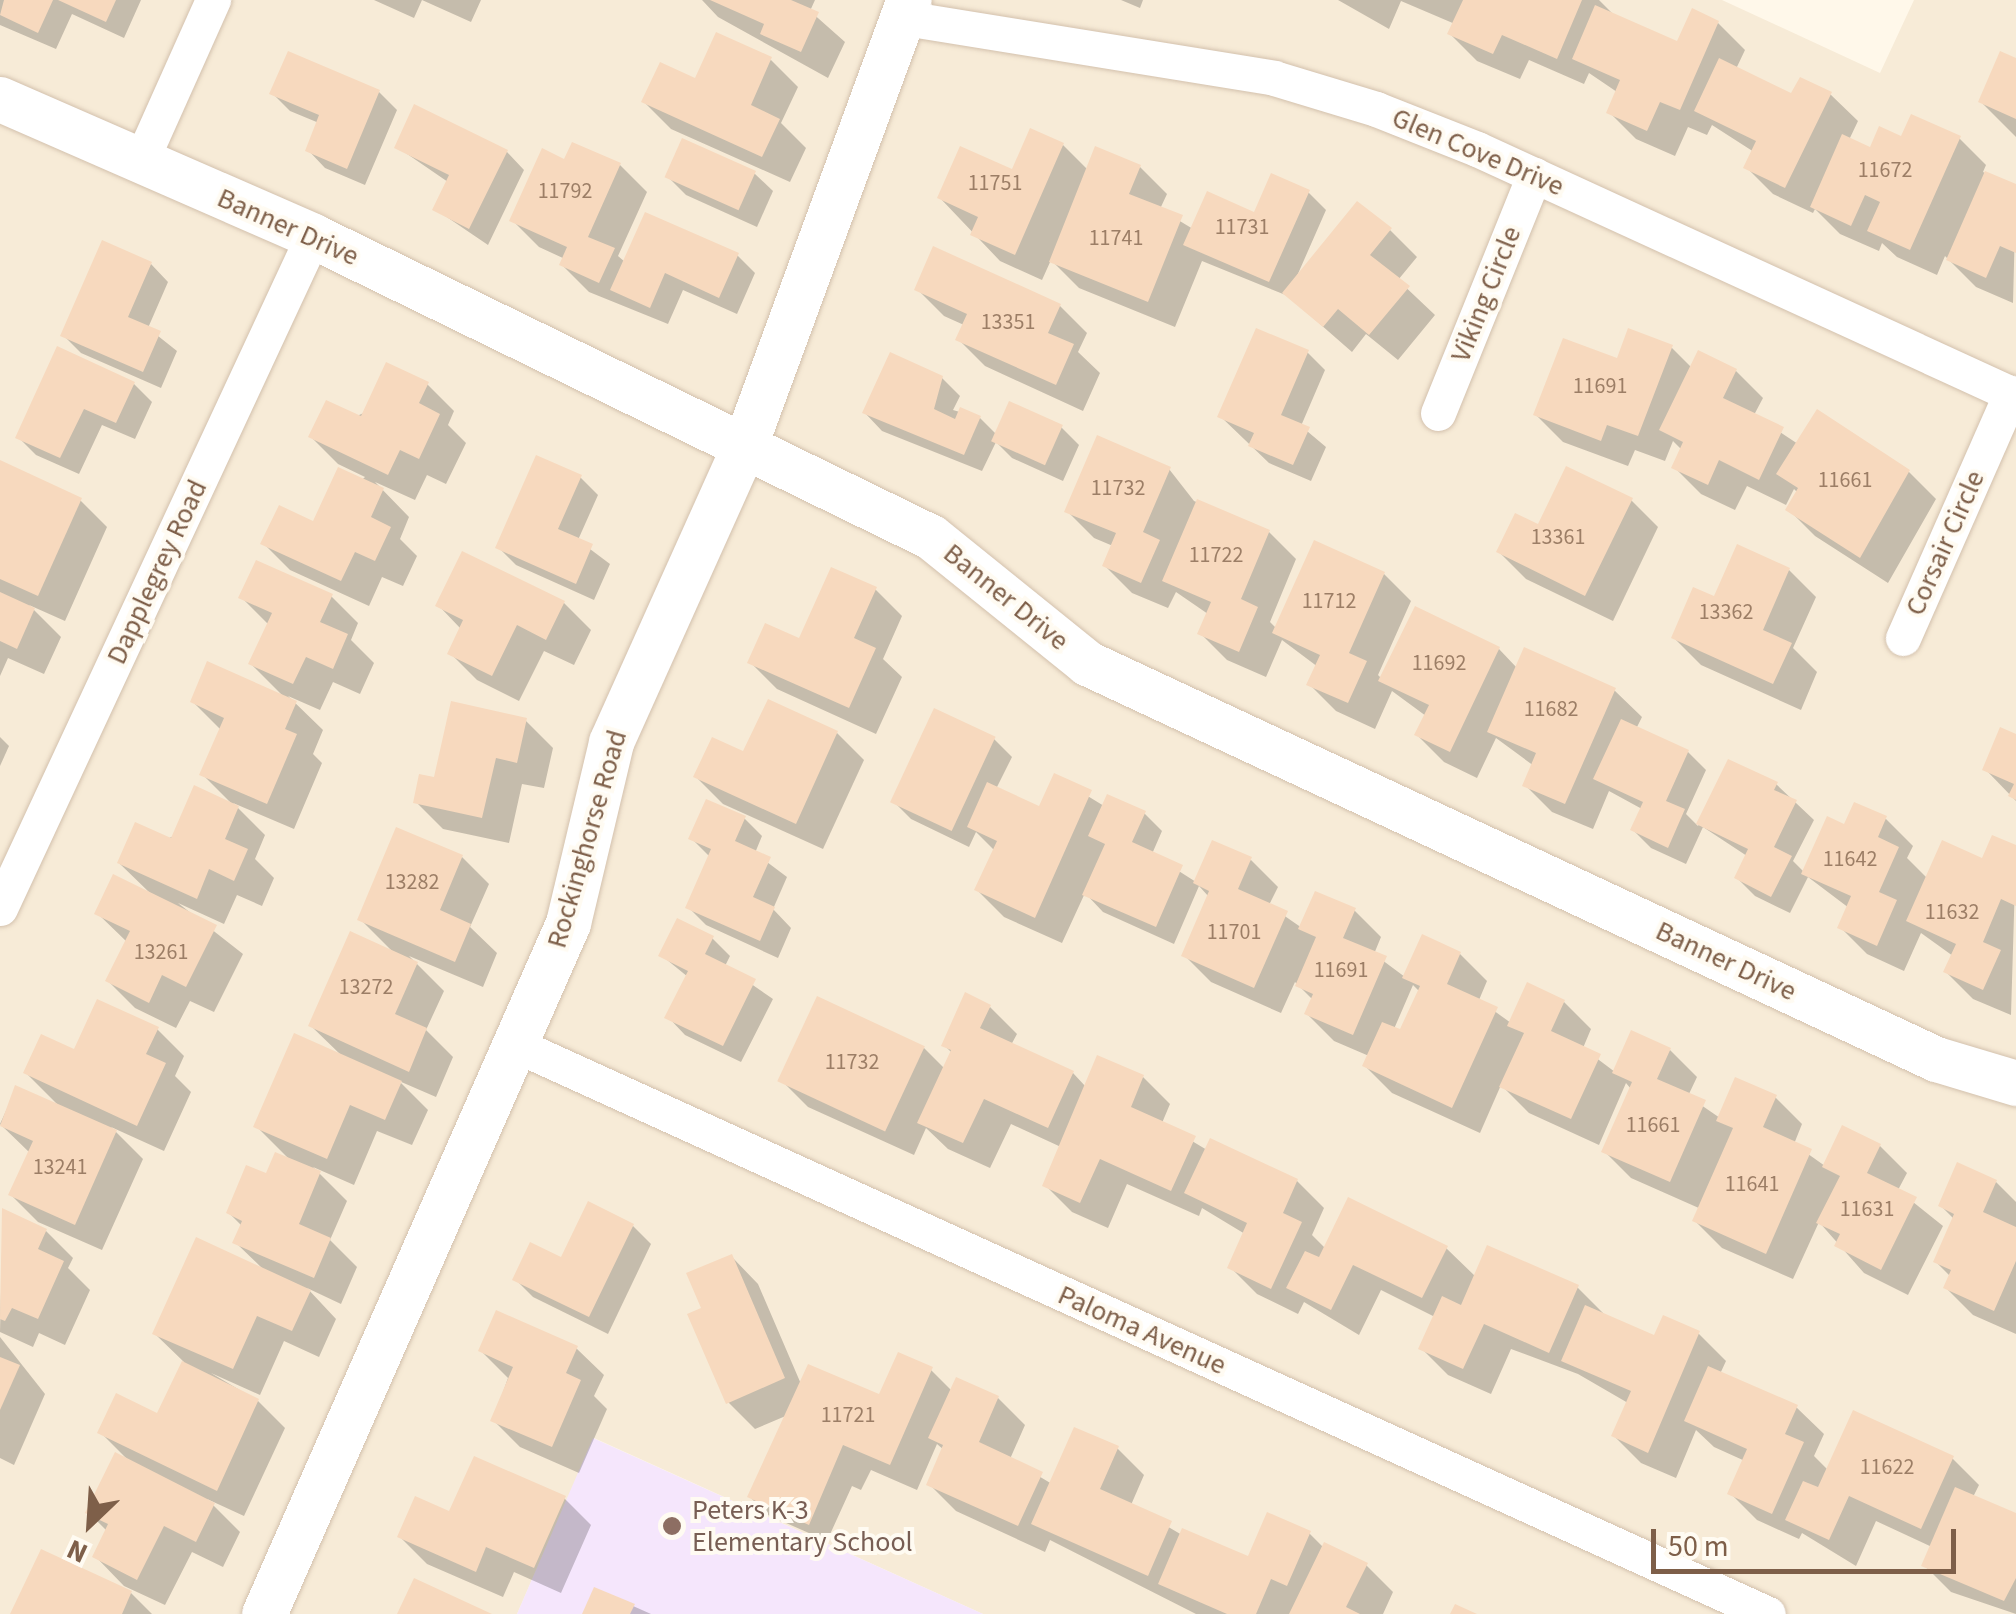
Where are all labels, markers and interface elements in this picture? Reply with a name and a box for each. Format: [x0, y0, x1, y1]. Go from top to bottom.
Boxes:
street label: Glen Cove Drive [1387, 101, 1569, 203]
house number: 11672 [1858, 158, 1912, 184]
house number: 11751 [968, 171, 1022, 197]
house number: 11792 [538, 179, 592, 205]
street label: Banner Drive [212, 181, 364, 273]
house number: 11731 [1215, 215, 1269, 241]
street label: Viking Circle [1444, 221, 1528, 367]
house number: 11741 [1089, 226, 1143, 252]
house number: 13351 [981, 310, 1035, 336]
house number: 11691 [1573, 374, 1627, 400]
street label: Corsair Circle [1898, 465, 1992, 621]
house number: 11661 [1818, 468, 1872, 494]
street label: Dapplegrey Road [100, 474, 214, 670]
house number: 11732 [1091, 476, 1145, 502]
house number: 13361 [1531, 525, 1585, 551]
street label: Banner Drive [937, 536, 1075, 658]
house number: 11722 [1189, 543, 1243, 569]
house number: 11712 [1302, 589, 1356, 615]
house number: 13362 [1699, 600, 1753, 626]
house number: 11692 [1412, 651, 1466, 677]
house number: 11682 [1524, 697, 1578, 723]
street label: Rockinghorse Road [540, 726, 634, 952]
house number: 11642 [1823, 847, 1877, 873]
house number: 13282 [385, 870, 439, 896]
house number: 11632 [1925, 900, 1979, 926]
street label: Banner Drive [1650, 914, 1802, 1008]
house number: 11701 [1207, 920, 1261, 946]
house number: 13261 [134, 940, 188, 966]
house number: 11691 [1314, 958, 1368, 984]
house number: 13272 [339, 975, 393, 1001]
house number: 11732 [825, 1050, 879, 1076]
house number: 11661 [1626, 1113, 1680, 1139]
house number: 13241 [33, 1155, 87, 1181]
house number: 11641 [1725, 1172, 1779, 1198]
house number: 11631 [1840, 1197, 1894, 1223]
street label: Paloma Avenue [1053, 1278, 1231, 1382]
house number: 11721 [821, 1403, 875, 1429]
house number: 11622 [1860, 1455, 1914, 1481]
north arrow [40, 1474, 140, 1574]
place label: Peters K-3 Elementary School [692, 1493, 913, 1559]
scale bar [1656, 1509, 1961, 1571]
marker: Peters K-3 Elementary School [661, 1515, 683, 1537]
text: 50 m [1668, 1525, 1729, 1568]
text: N [60, 1529, 94, 1573]

